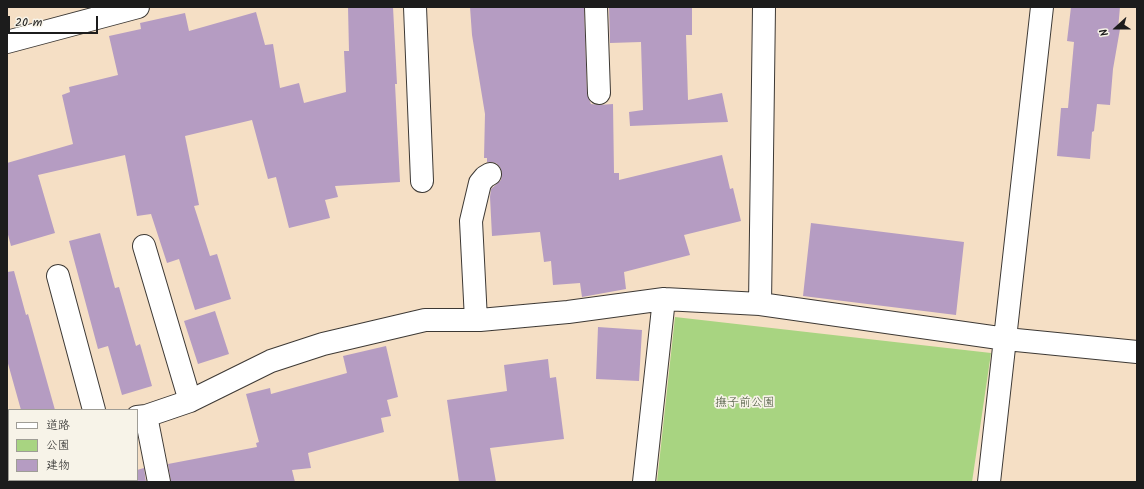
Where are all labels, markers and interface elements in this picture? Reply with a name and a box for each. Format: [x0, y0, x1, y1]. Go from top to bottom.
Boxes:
scale bar [10, 8, 100, 34]
north arrow [1096, 8, 1136, 48]
text: 20 m [15, 13, 42, 32]
text: N [1095, 26, 1114, 39]
park label: 撫子前公園 [715, 397, 775, 411]
legend [8, 409, 138, 481]
text: 道路 [46, 416, 70, 435]
text: 公園 [46, 436, 70, 455]
text: 建物 [46, 456, 70, 475]

